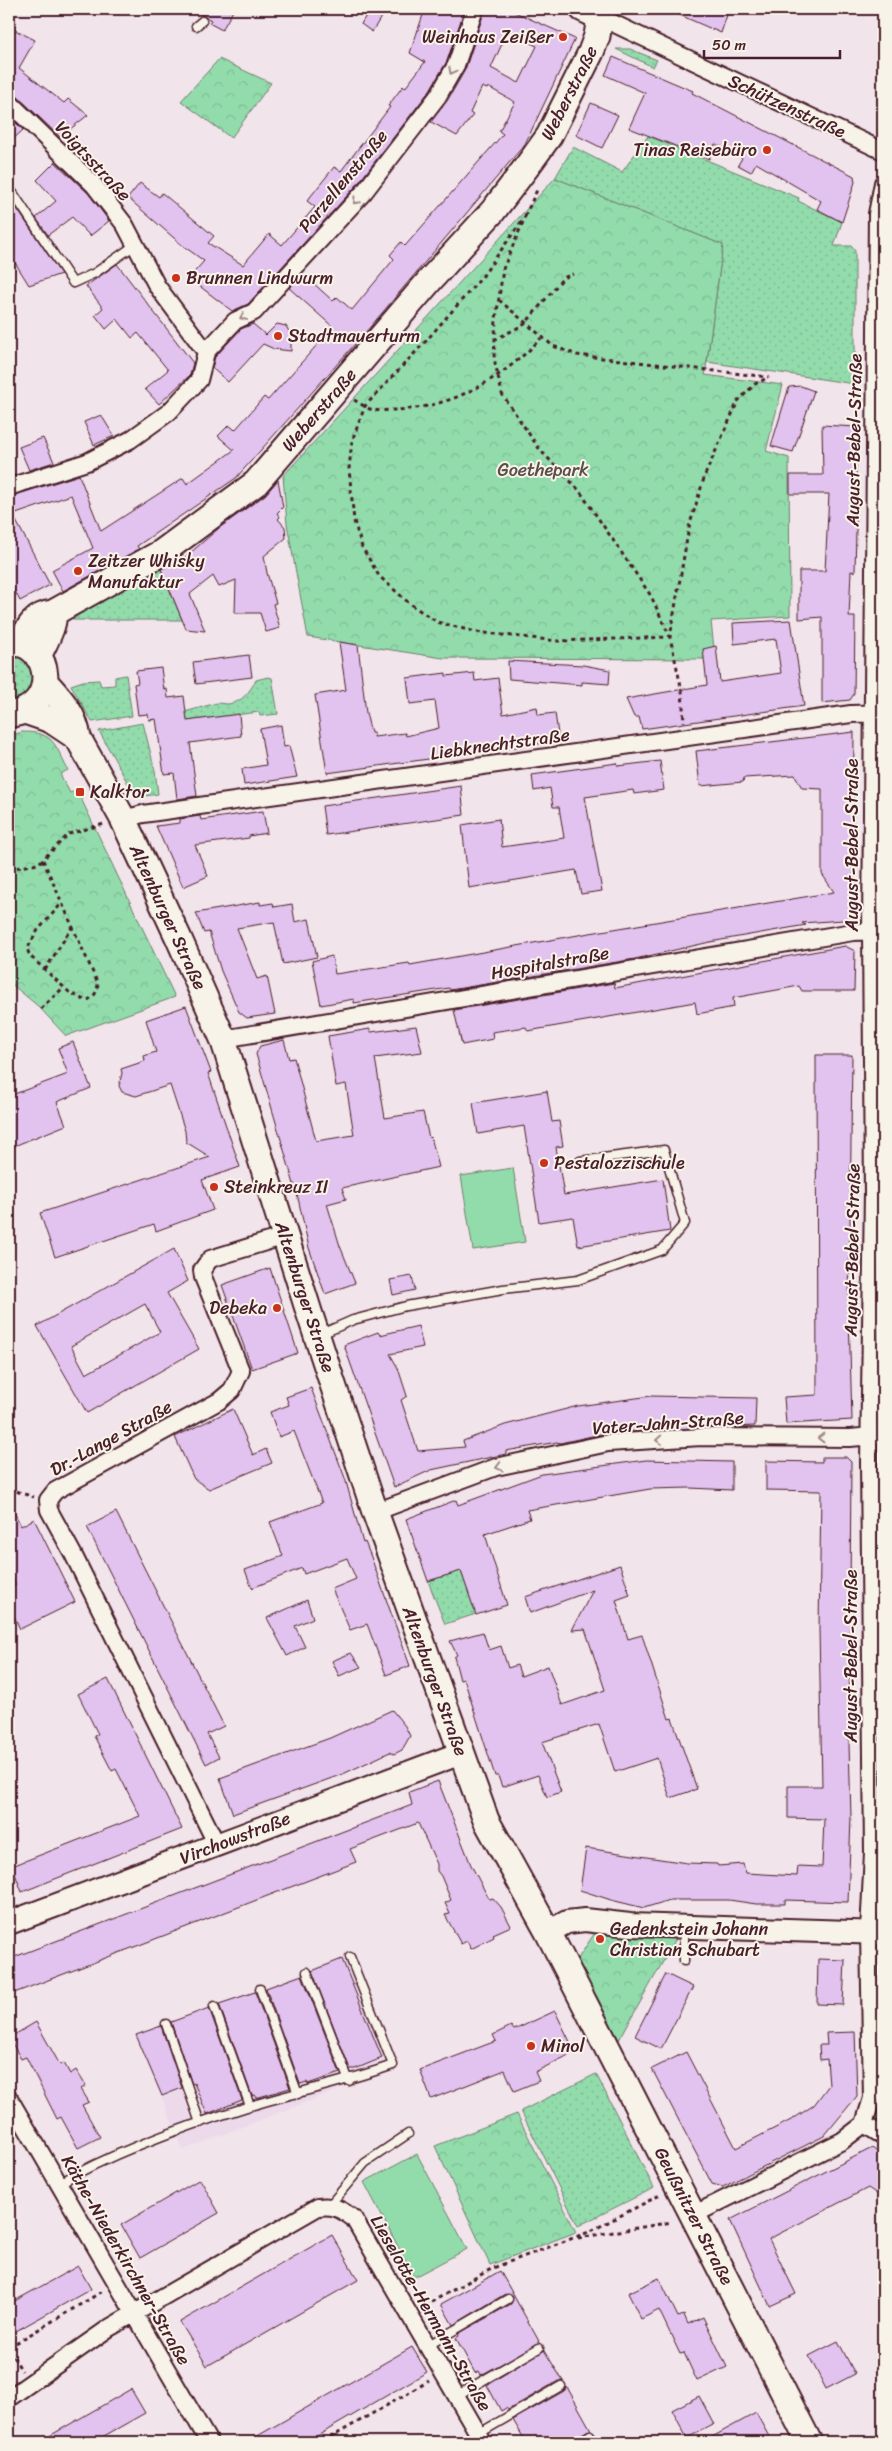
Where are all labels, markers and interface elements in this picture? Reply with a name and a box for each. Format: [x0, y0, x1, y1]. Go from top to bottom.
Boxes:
place label: Weinhaus Zeißer [422, 21, 555, 53]
scale bar [704, 28, 841, 60]
marker: Weinhaus Zeißer [557, 31, 569, 43]
text: 50 m [712, 32, 747, 58]
street label: Weberstraße [531, 40, 607, 146]
one-way arrow [448, 65, 458, 74]
street label: Schützenstraße [723, 65, 852, 147]
street label: Voigtsstraße [47, 113, 139, 209]
street label: Parzellenstraße [290, 122, 396, 240]
place label: Tinas Reisebüro [633, 134, 757, 166]
marker: Tinas Reisebüro [761, 144, 773, 156]
one-way arrow [353, 196, 362, 205]
place label: Brunnen Lindwurm [186, 262, 333, 294]
marker: Brunnen Lindwurm [170, 272, 182, 284]
one-way arrow [239, 310, 248, 321]
place label: Stadtmauerturm [288, 320, 420, 352]
marker: Stadtmauerturm [272, 330, 284, 342]
street label: August-Bebel-Straße [836, 353, 872, 528]
street label: Weberstraße [273, 361, 365, 459]
park label: Goethepark [497, 454, 589, 486]
place label: Zeitzer Whisky Manufaktur [88, 545, 205, 598]
marker: Zeitzer Whisky Manufaktur [72, 565, 84, 577]
street label: Liebknechtstraße [428, 718, 572, 770]
street label: August-Bebel-Straße [836, 758, 868, 932]
place label: Kalktor [90, 776, 150, 808]
marker: Kalktor [74, 786, 86, 798]
street label: Altenburger Straße [120, 838, 216, 995]
street label: Hospitalstraße [488, 937, 612, 989]
place label: Pestalozzischule [554, 1147, 685, 1179]
marker: Pestalozzischule [538, 1157, 550, 1169]
street label: August-Bebel-Straße [834, 1163, 870, 1338]
place label: Steinkreuz II [224, 1171, 329, 1203]
marker: Steinkreuz II [208, 1181, 220, 1193]
street label: Altenburger Straße [265, 1216, 345, 1377]
place label: Debeka [209, 1292, 267, 1324]
marker: Debeka [271, 1302, 283, 1314]
street label: Dr.-Lange Straße [44, 1391, 178, 1485]
street label: Vater-Jahn-Straße [591, 1402, 745, 1444]
one-way arrow [817, 1433, 824, 1443]
one-way arrow [654, 1434, 662, 1445]
one-way arrow [494, 1461, 503, 1472]
street label: August-Bebel-Straße [835, 1569, 867, 1743]
street label: Altenburger Straße [393, 1600, 477, 1761]
street label: Virchowstraße [175, 1802, 295, 1874]
place label: Gedenkstein Johann Christian Schubart [610, 1913, 768, 1966]
marker: Gedenkstein Johann Christian Schubart [594, 1933, 606, 1945]
place label: Minol [541, 2030, 586, 2062]
marker: Minol [525, 2040, 537, 2052]
street label: Geußnitzer Straße [645, 2141, 743, 2291]
street label: Käthe-Niederkirchner-Straße [52, 2148, 200, 2372]
street label: Lieselotte-Hermann-Straße [361, 2208, 501, 2418]

